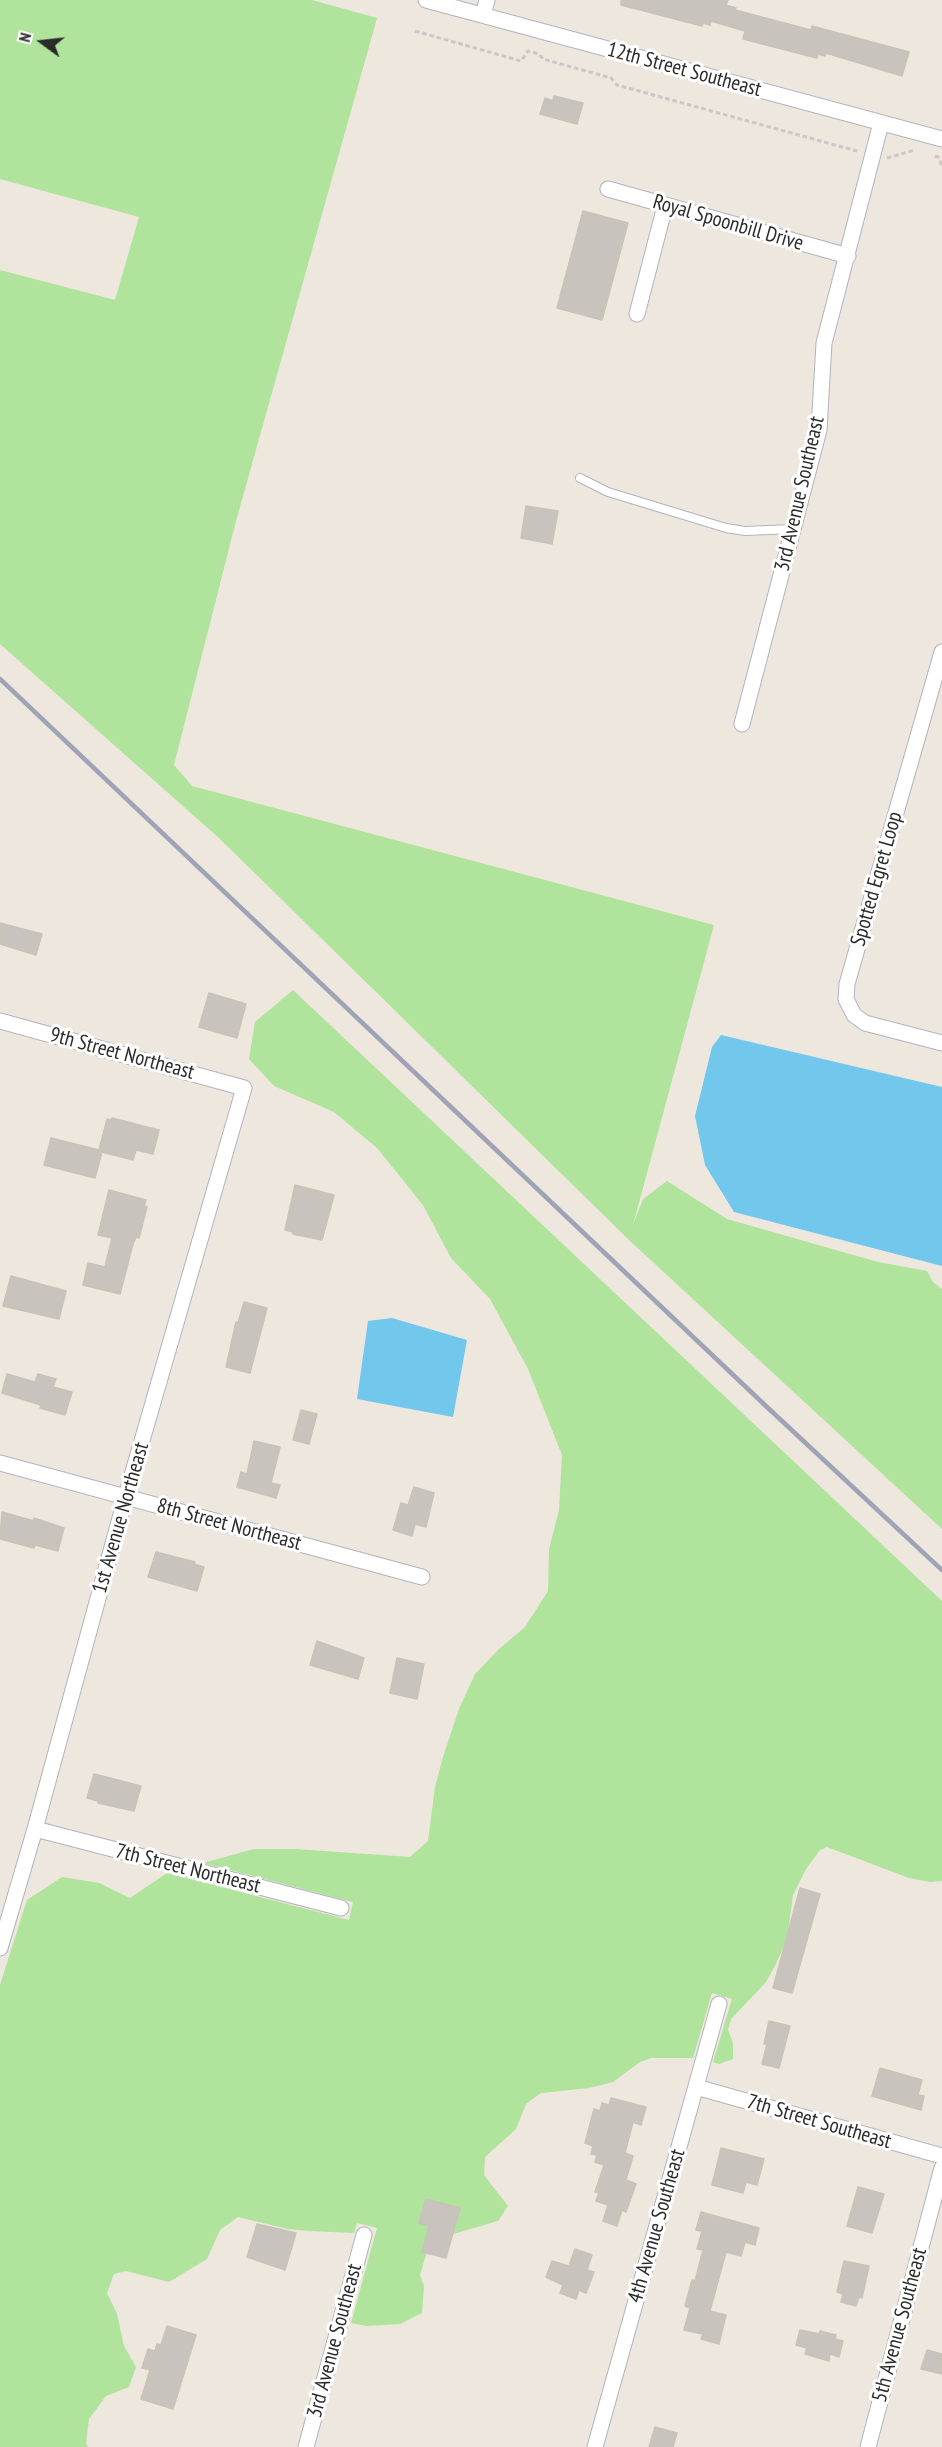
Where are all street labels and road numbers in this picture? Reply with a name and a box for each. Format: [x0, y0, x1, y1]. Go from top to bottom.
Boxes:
street label: 12th Street Southeast [604, 37, 764, 103]
street label: Royal Spoonbill Drive [650, 189, 806, 257]
street label: 3rd Avenue Southeast [770, 414, 830, 574]
street label: Spotted Egret Loop [846, 809, 908, 949]
street label: 9th Street Northeast [47, 1023, 197, 1085]
street label: 1st Avenue Northeast [87, 1440, 155, 1596]
street label: 8th Street Northeast [154, 1494, 304, 1556]
street label: 7th Street Northeast [113, 1839, 263, 1899]
street label: 7th Street Southeast [744, 2089, 894, 2155]
street label: 4th Avenue Southeast [623, 2146, 691, 2306]
street label: 5th Avenue Southeast [867, 2245, 933, 2405]
street label: 3rd Avenue Southeast [302, 2261, 368, 2421]

